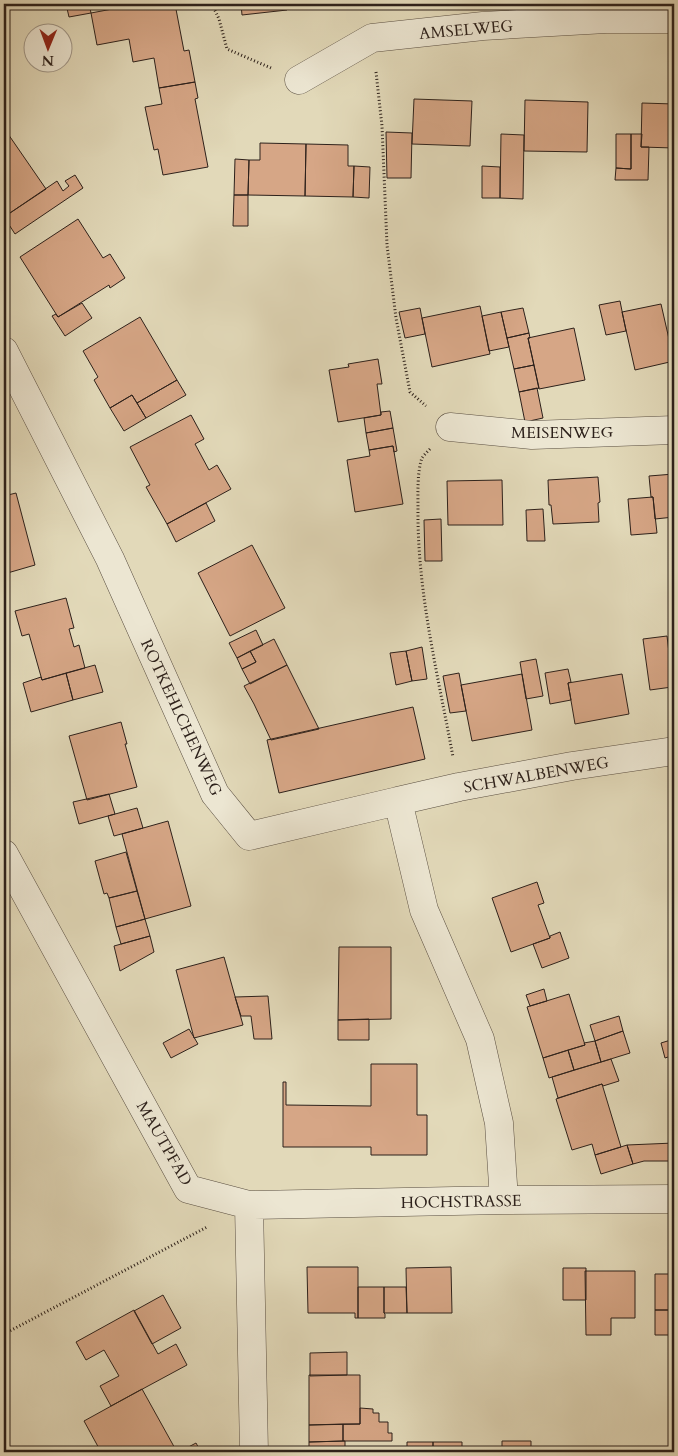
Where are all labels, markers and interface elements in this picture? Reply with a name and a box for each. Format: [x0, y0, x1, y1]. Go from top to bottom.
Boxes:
street label: AMSELWEG [418, 15, 514, 45]
north arrow [22, 22, 72, 72]
text: N [42, 51, 54, 70]
street label: MEISENWEG [511, 422, 613, 444]
street label: ROTKEHLCHENWEG [135, 635, 227, 800]
street label: SCHWALBENWEG [462, 751, 611, 799]
street label: MAUTPFAD [131, 1097, 197, 1190]
street label: HOCHSTRASSE [400, 1190, 522, 1214]

